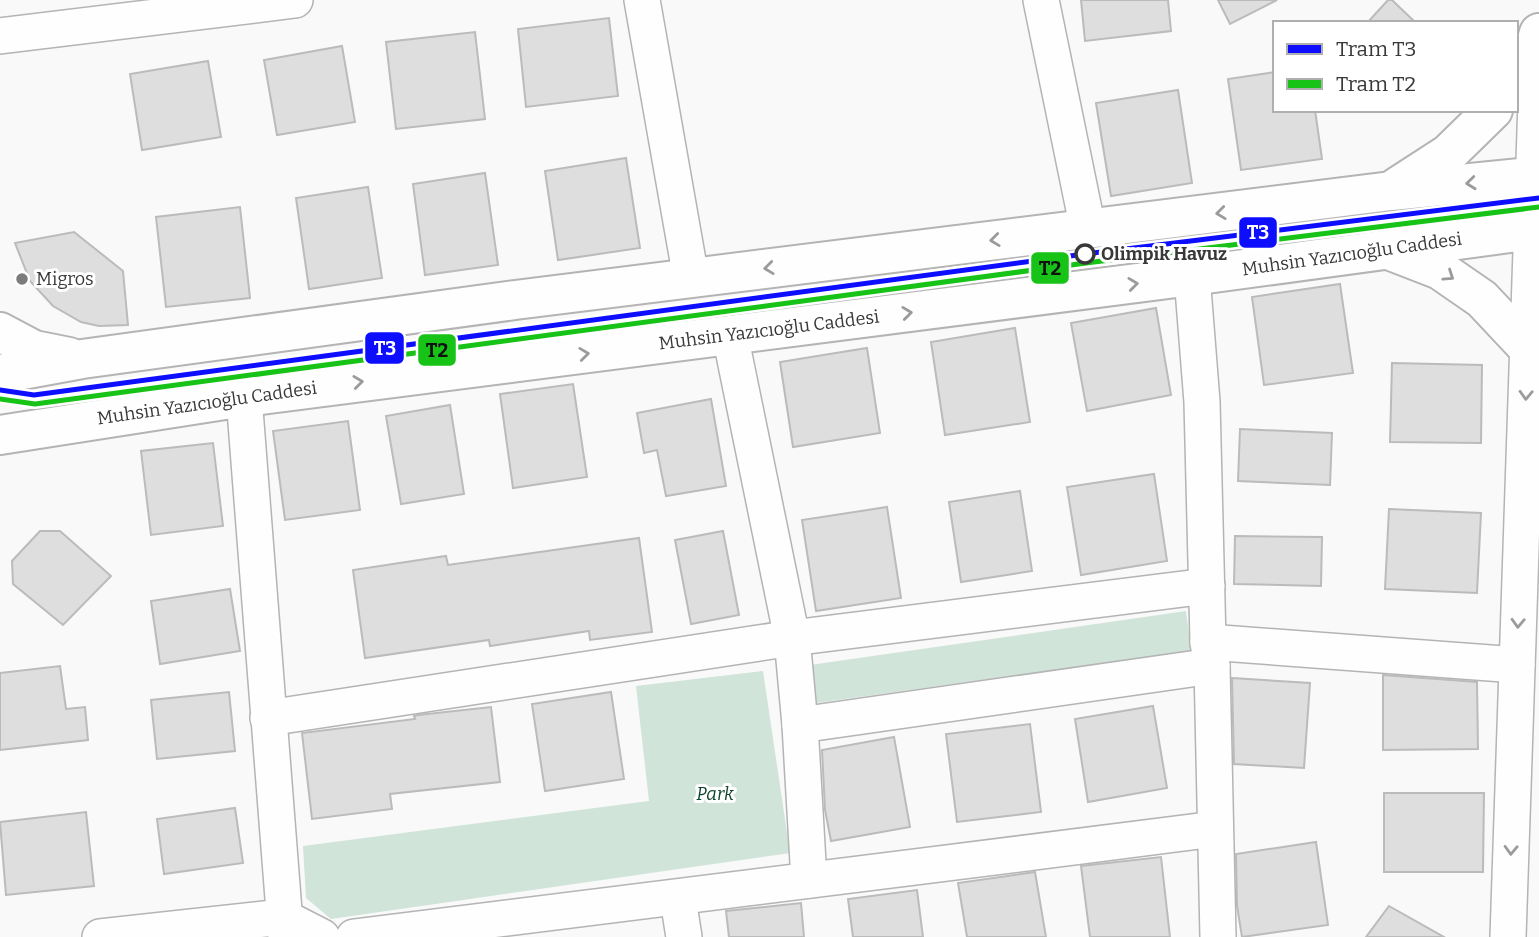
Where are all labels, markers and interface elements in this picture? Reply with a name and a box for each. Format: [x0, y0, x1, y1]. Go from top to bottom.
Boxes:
legend [1273, 21, 1518, 112]
text: Tram T3 [1336, 36, 1416, 62]
text: Tram T2 [1336, 71, 1416, 97]
one-way arrow [1465, 175, 1477, 190]
one-way arrow [1215, 205, 1227, 220]
line badge: T3 [1238, 216, 1278, 249]
text: T3 [1247, 221, 1269, 244]
street label: Muhsin Yazıcıoğlu Caddesi [1241, 228, 1463, 280]
one-way arrow [989, 233, 1001, 248]
place label: Olimpik Havuz [1101, 243, 1227, 265]
marker: Olimpik Havuz [1075, 244, 1095, 264]
line badge: T2 [1030, 251, 1070, 285]
text: T2 [1039, 257, 1061, 280]
one-way arrow [763, 260, 775, 275]
place label: Migros [36, 268, 94, 290]
one-way arrow [1441, 268, 1454, 280]
marker: Migros [14, 271, 30, 287]
one-way arrow [1127, 276, 1138, 291]
one-way arrow [901, 305, 913, 320]
street label: Muhsin Yazıcıoğlu Caddesi [658, 306, 880, 354]
line badge: T3 [364, 331, 405, 365]
line badge: T2 [417, 333, 457, 367]
text: T3 [374, 337, 396, 360]
text: T2 [426, 339, 448, 362]
one-way arrow [578, 346, 590, 361]
one-way arrow [353, 375, 364, 390]
street label: Muhsin Yazıcıoğlu Caddesi [96, 377, 318, 429]
one-way arrow [1519, 390, 1534, 401]
one-way arrow [1511, 617, 1526, 628]
park label: Park [696, 783, 734, 805]
one-way arrow [1503, 845, 1518, 856]

